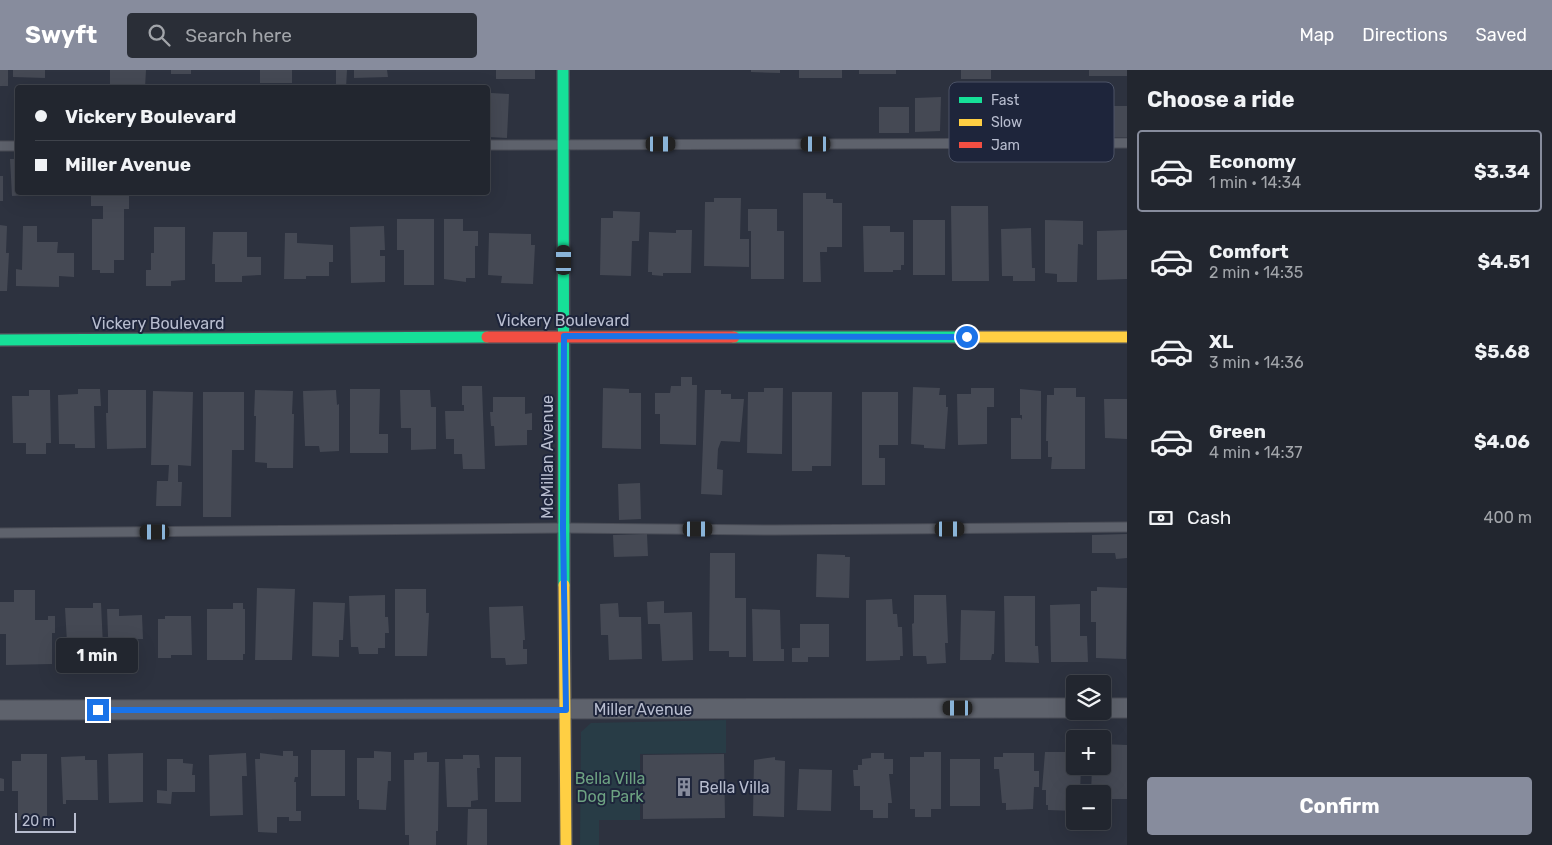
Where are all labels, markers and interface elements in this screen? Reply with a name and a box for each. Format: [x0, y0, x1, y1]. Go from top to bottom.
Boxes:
search box [127, 13, 477, 58]
text: Swyft [25, 21, 97, 49]
icon: search [145, 21, 173, 49]
text: Search here [185, 24, 292, 47]
text: Map [1299, 24, 1334, 46]
text: Directions [1362, 24, 1448, 46]
text: Saved [1476, 24, 1527, 46]
legend [949, 82, 1114, 162]
text: Choose a ride [1147, 86, 1294, 113]
text: Fast [991, 92, 1020, 109]
text: Vickery Boulevard [65, 105, 236, 128]
text: Slow [991, 114, 1022, 131]
car [646, 137, 676, 152]
car [801, 137, 831, 152]
text: Jam [991, 137, 1020, 154]
icon: car [1149, 149, 1194, 194]
text: Economy [1209, 150, 1296, 173]
text: Miller Avenue [65, 153, 191, 176]
text: $3.34 [1474, 160, 1530, 183]
text: 1 min · 14:34 [1209, 173, 1301, 192]
icon: car [1149, 239, 1194, 284]
text: Comfort [1209, 240, 1289, 263]
car [556, 245, 571, 275]
text: $4.51 [1477, 250, 1530, 273]
text: 2 min · 14:35 [1209, 263, 1303, 282]
street label: Vickery Boulevard [496, 311, 630, 330]
street label: Vickery Boulevard [91, 314, 225, 333]
route start [956, 326, 978, 348]
icon: car [1149, 329, 1194, 374]
text: XL [1209, 330, 1233, 353]
text: $5.68 [1475, 340, 1530, 363]
text: 3 min · 14:36 [1209, 353, 1304, 372]
street label: McMillan Avenue [538, 395, 557, 519]
icon: car [1149, 419, 1194, 464]
text: Green [1209, 420, 1266, 443]
text: $4.06 [1474, 430, 1530, 453]
text: 4 min · 14:37 [1209, 443, 1302, 462]
icon: cash [1147, 504, 1175, 532]
text: Cash [1187, 506, 1231, 529]
text: 400 m [1484, 508, 1532, 527]
car [683, 522, 713, 537]
car [935, 522, 965, 537]
car [140, 525, 170, 540]
callout: 1 min [57, 638, 139, 672]
text: 1 min [77, 646, 117, 665]
map controls [1066, 675, 1111, 830]
button: layers [1066, 675, 1111, 720]
route end [87, 699, 109, 721]
street label: Miller Avenue [594, 700, 692, 719]
car [943, 701, 973, 716]
button: + [1066, 730, 1111, 775]
park label: Bella Villa Dog Park [575, 769, 645, 806]
building icon: Bella Villa [673, 776, 695, 798]
button: Confirm [1147, 777, 1532, 835]
place label: Bella Villa [699, 778, 770, 797]
button: − [1066, 785, 1111, 830]
scale bar [15, 810, 76, 833]
text: 20 m [22, 813, 55, 830]

